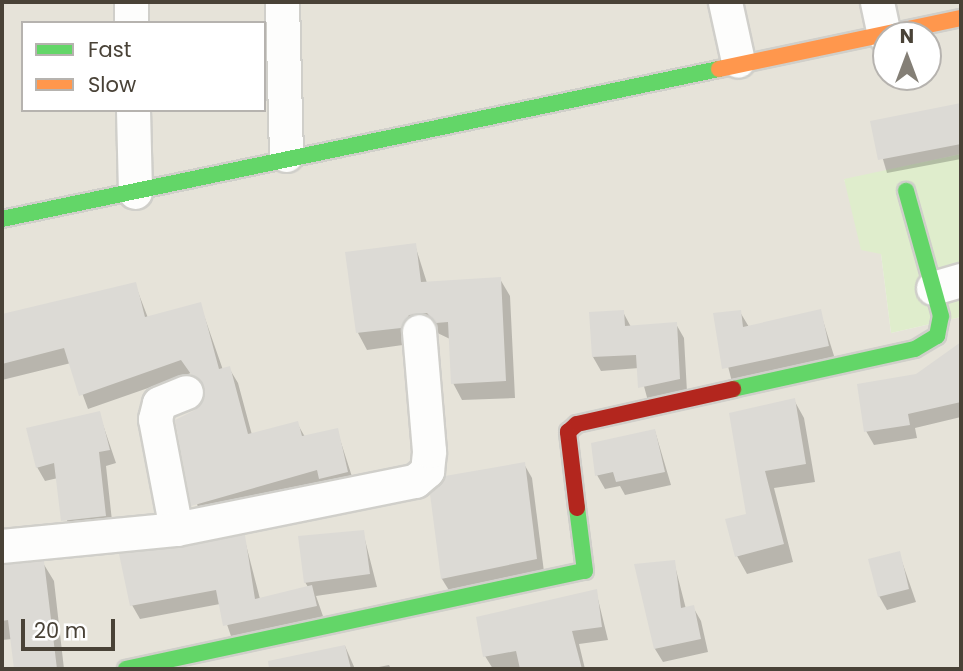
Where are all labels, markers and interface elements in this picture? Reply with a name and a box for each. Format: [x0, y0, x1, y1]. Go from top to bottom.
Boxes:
legend [21, 21, 266, 112]
north arrow [872, 21, 942, 91]
text: N [900, 23, 914, 50]
text: Fast [88, 35, 131, 64]
text: Slow [88, 70, 136, 99]
scale bar [24, 604, 119, 648]
text: 20 m [34, 616, 87, 645]

